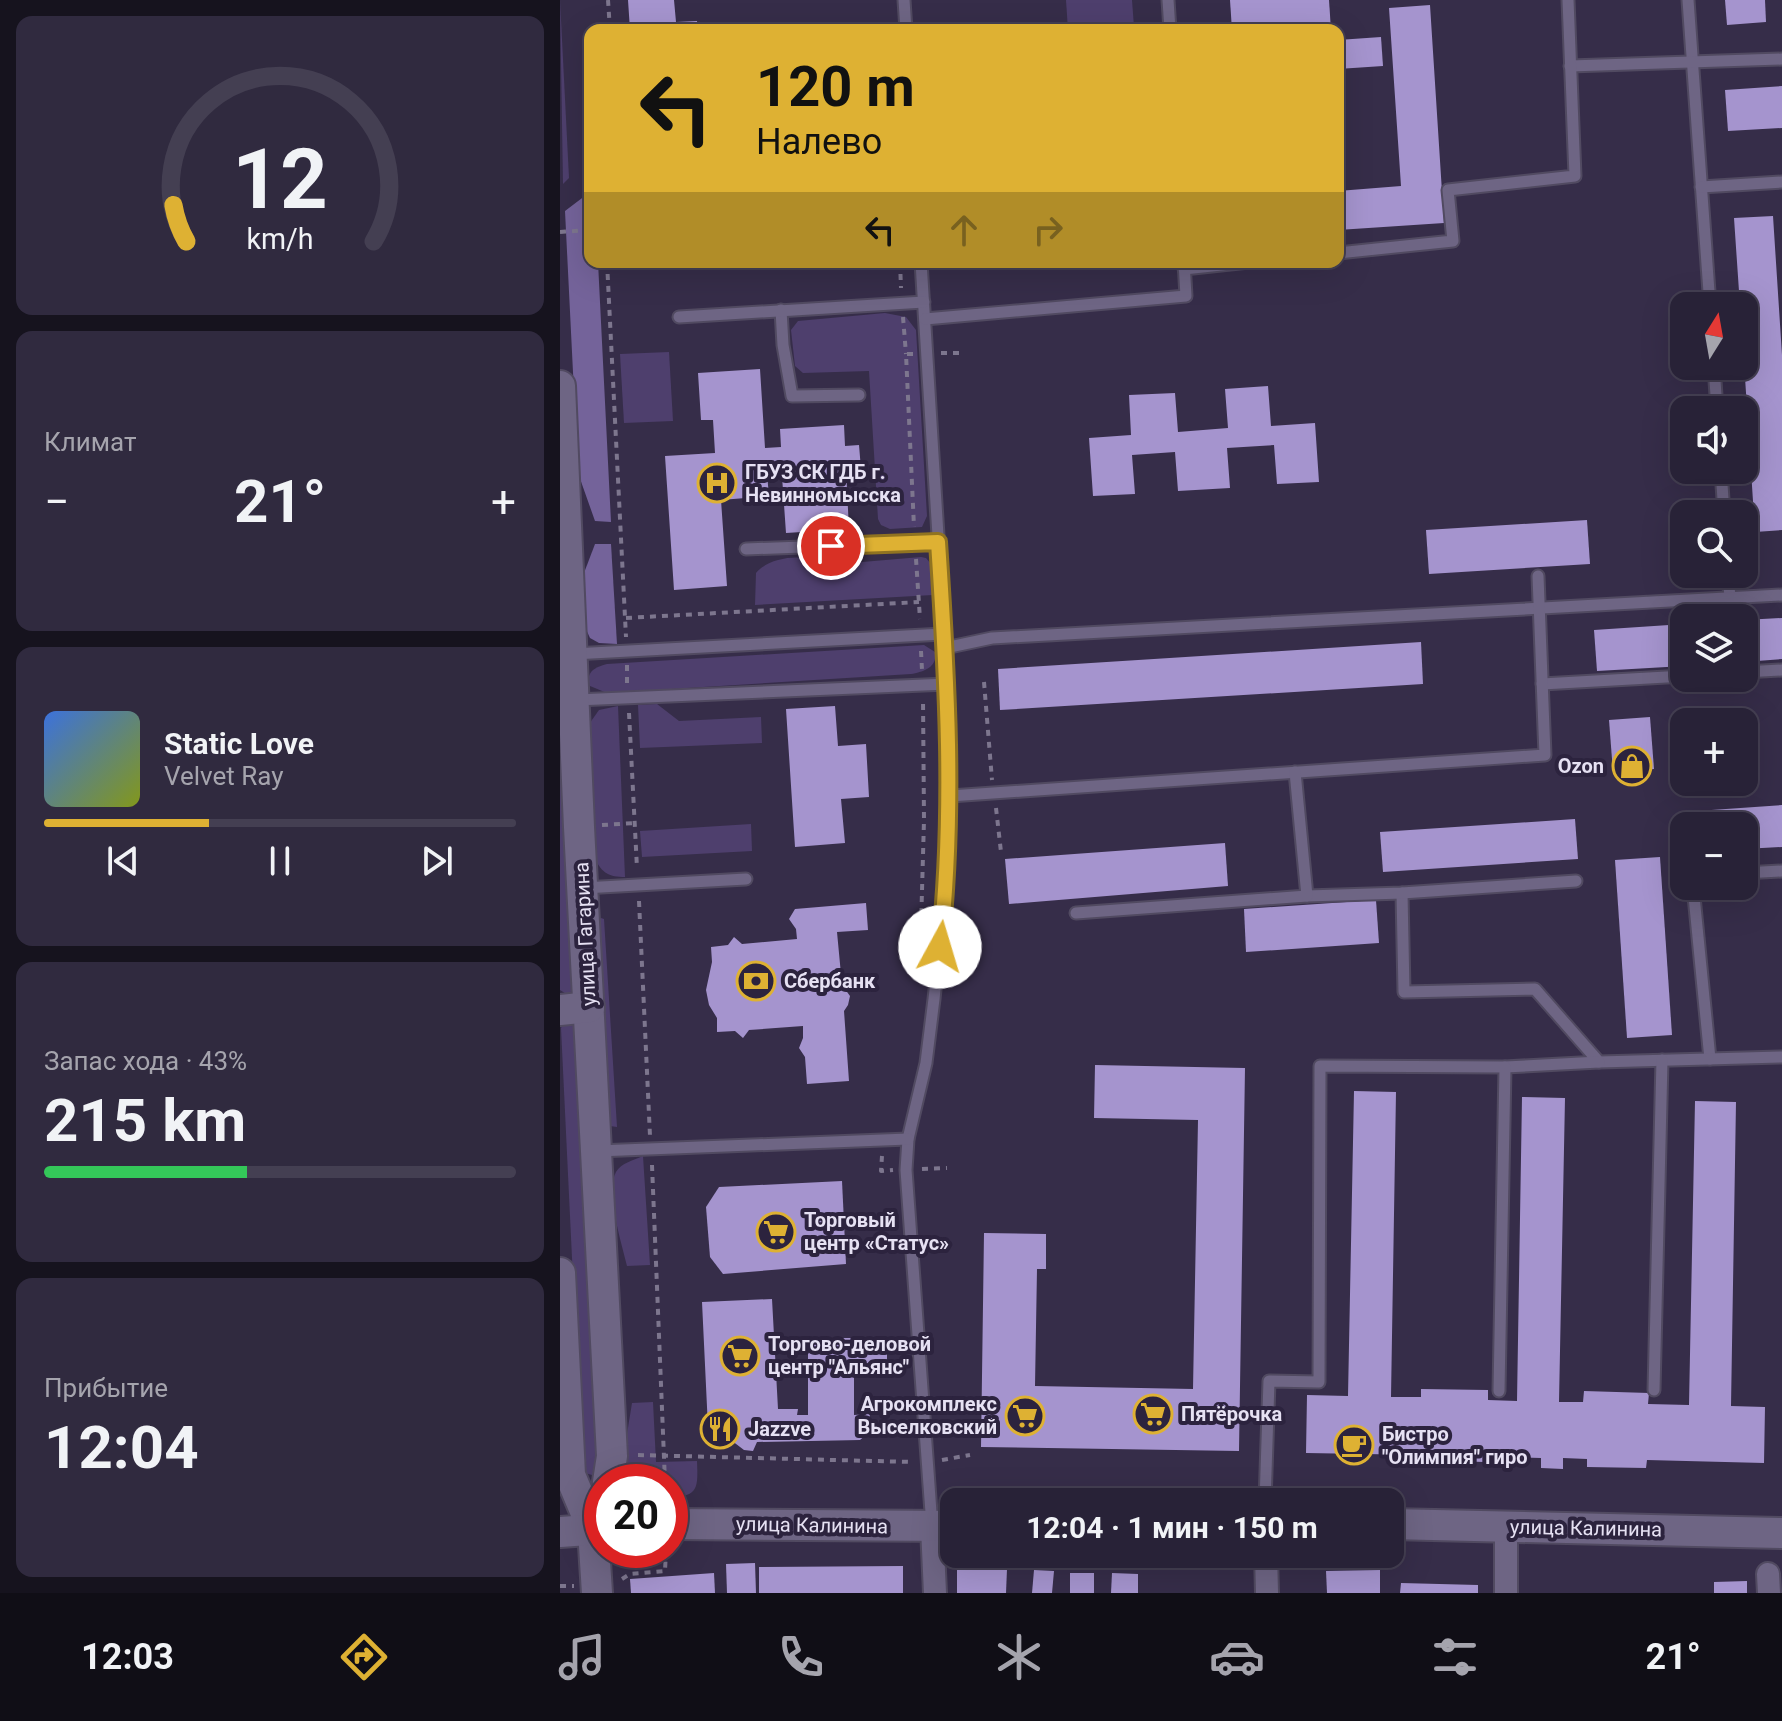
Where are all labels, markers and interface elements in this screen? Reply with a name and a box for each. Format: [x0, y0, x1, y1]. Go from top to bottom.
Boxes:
text: 120 m [756, 54, 915, 120]
icon: left [624, 56, 728, 160]
text: Налево [756, 121, 882, 163]
text: 12 [232, 130, 328, 227]
icon: left [858, 208, 902, 252]
icon: ahead [942, 208, 986, 252]
icon: right [1026, 208, 1070, 252]
text: km/h [246, 222, 314, 256]
north arrow [1670, 292, 1758, 380]
map controls [1670, 292, 1758, 900]
button: sound [1670, 396, 1758, 484]
text: Климат [44, 427, 136, 457]
place label: ГБУЗ СК ГДБ г. Невинномысска [745, 460, 901, 507]
hospital icon: ГБУЗ СК ГДБ г. Невинномысска [696, 462, 738, 504]
text: 21° [234, 466, 326, 537]
text: − [44, 476, 69, 528]
text: + [491, 476, 516, 528]
button: search [1670, 500, 1758, 588]
pin [797, 512, 865, 580]
icon: arrive [809, 524, 853, 568]
button: layers [1670, 604, 1758, 692]
button: + [1670, 708, 1758, 796]
text: Static Love [164, 726, 314, 761]
shop icon: Ozon [1611, 745, 1653, 787]
place label: Ozon [1558, 754, 1604, 778]
text: Velvet Ray [164, 761, 284, 791]
button: − [1670, 812, 1758, 900]
icon: previous [101, 839, 145, 883]
icon: pause [258, 839, 302, 883]
icon: next [415, 839, 459, 883]
street label: улица Гагарина [569, 861, 601, 1007]
position arrow [898, 905, 982, 989]
bank icon: Сбербанк [735, 960, 777, 1002]
place label: Сбербанк [784, 969, 876, 993]
text: Запас хода · 43% [44, 1046, 247, 1076]
text: 215 km [44, 1085, 246, 1156]
place label: Торговый центр «Статус» [804, 1208, 949, 1255]
supermarket icon: Торговый центр «Статус» [755, 1211, 797, 1253]
place label: Торгово-деловой центр "Альянс" [768, 1332, 931, 1379]
supermarket icon: Торгово-деловой центр "Альянс" [719, 1335, 761, 1377]
text: Прибытие [44, 1373, 168, 1403]
place label: Агрокомплекс Выселковский [857, 1392, 997, 1439]
supermarket icon: Пятёрочка [1132, 1393, 1174, 1435]
supermarket icon: Агрокомплекс Выселковский [1004, 1395, 1046, 1437]
place label: Пятёрочка [1181, 1402, 1283, 1426]
restaurant icon: Jazzve [699, 1408, 741, 1450]
text: 12:04 [44, 1412, 199, 1483]
place label: Jazzve [748, 1417, 811, 1441]
place label: Бистро "Олимпия" гиро [1382, 1422, 1527, 1469]
cafe icon: Бистро "Олимпия" гиро [1333, 1424, 1375, 1466]
speed limit sign: 20 [584, 1464, 688, 1568]
text: 12:04 · 1 мин · 150 m [1026, 1510, 1318, 1545]
street label: улица Калинина [736, 1512, 888, 1538]
street label: улица Калинина [1510, 1515, 1662, 1541]
icon: directions [336, 1629, 392, 1685]
icon: music [554, 1629, 610, 1685]
icon: phone [773, 1629, 829, 1685]
icon: climate [991, 1629, 1047, 1685]
icon: car [1209, 1629, 1265, 1685]
icon: filters [1427, 1629, 1483, 1685]
text: 12:03 [81, 1636, 174, 1678]
text: 21° [1646, 1636, 1701, 1678]

